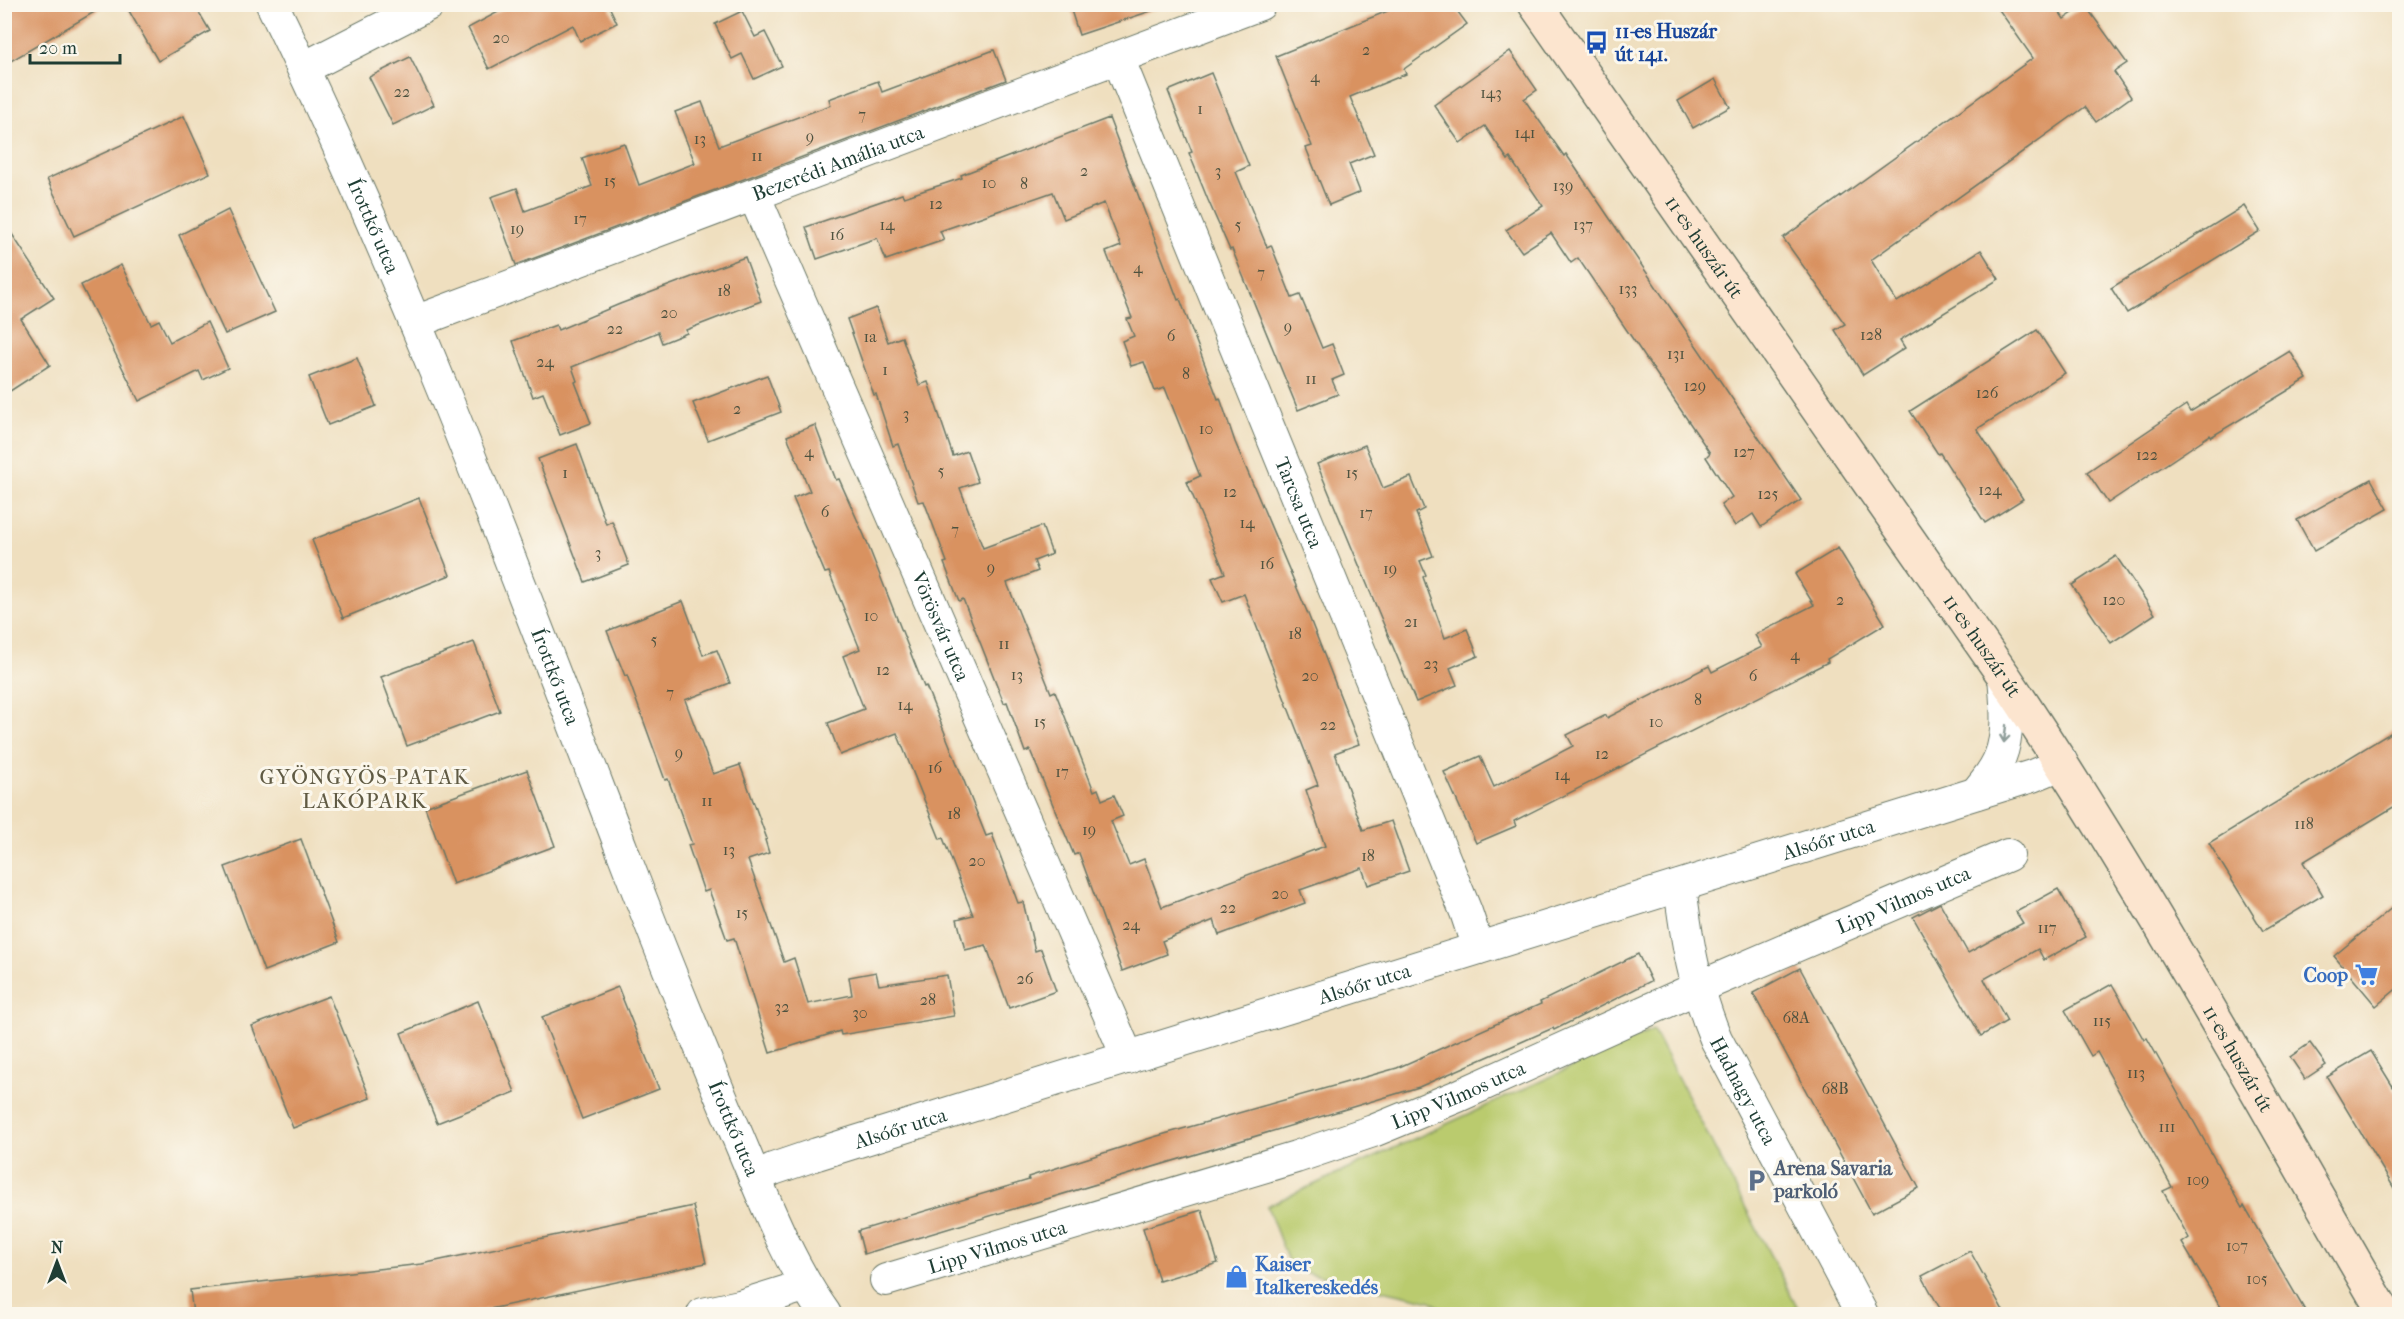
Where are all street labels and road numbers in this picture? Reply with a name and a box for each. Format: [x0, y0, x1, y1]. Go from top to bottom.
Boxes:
street label: Bezerédi Amália utca [749, 120, 928, 206]
street label: Írottkő utca [342, 174, 404, 278]
street label: 11-es huszár út [1660, 191, 1748, 303]
street label: Tarcsa utca [1270, 454, 1328, 552]
street label: Vörösvár utca [906, 567, 975, 685]
street label: 11-es huszár út [1938, 590, 2026, 701]
street label: Írottkő utca [526, 625, 584, 729]
street label: Alsóőr utca [1779, 814, 1878, 865]
street label: Lipp Vilmos utca [1833, 861, 1975, 939]
street label: Alsóőr utca [1315, 959, 1414, 1010]
street label: 11-es huszár út [2198, 1001, 2278, 1116]
street label: Hadnagy utca [1705, 1033, 1781, 1149]
street label: Lipp Vilmos utca [1388, 1056, 1530, 1134]
street label: Írottkő utca [703, 1077, 764, 1180]
street label: Alsóőr utca [851, 1103, 950, 1154]
street label: Lipp Vilmos utca [925, 1215, 1070, 1279]

